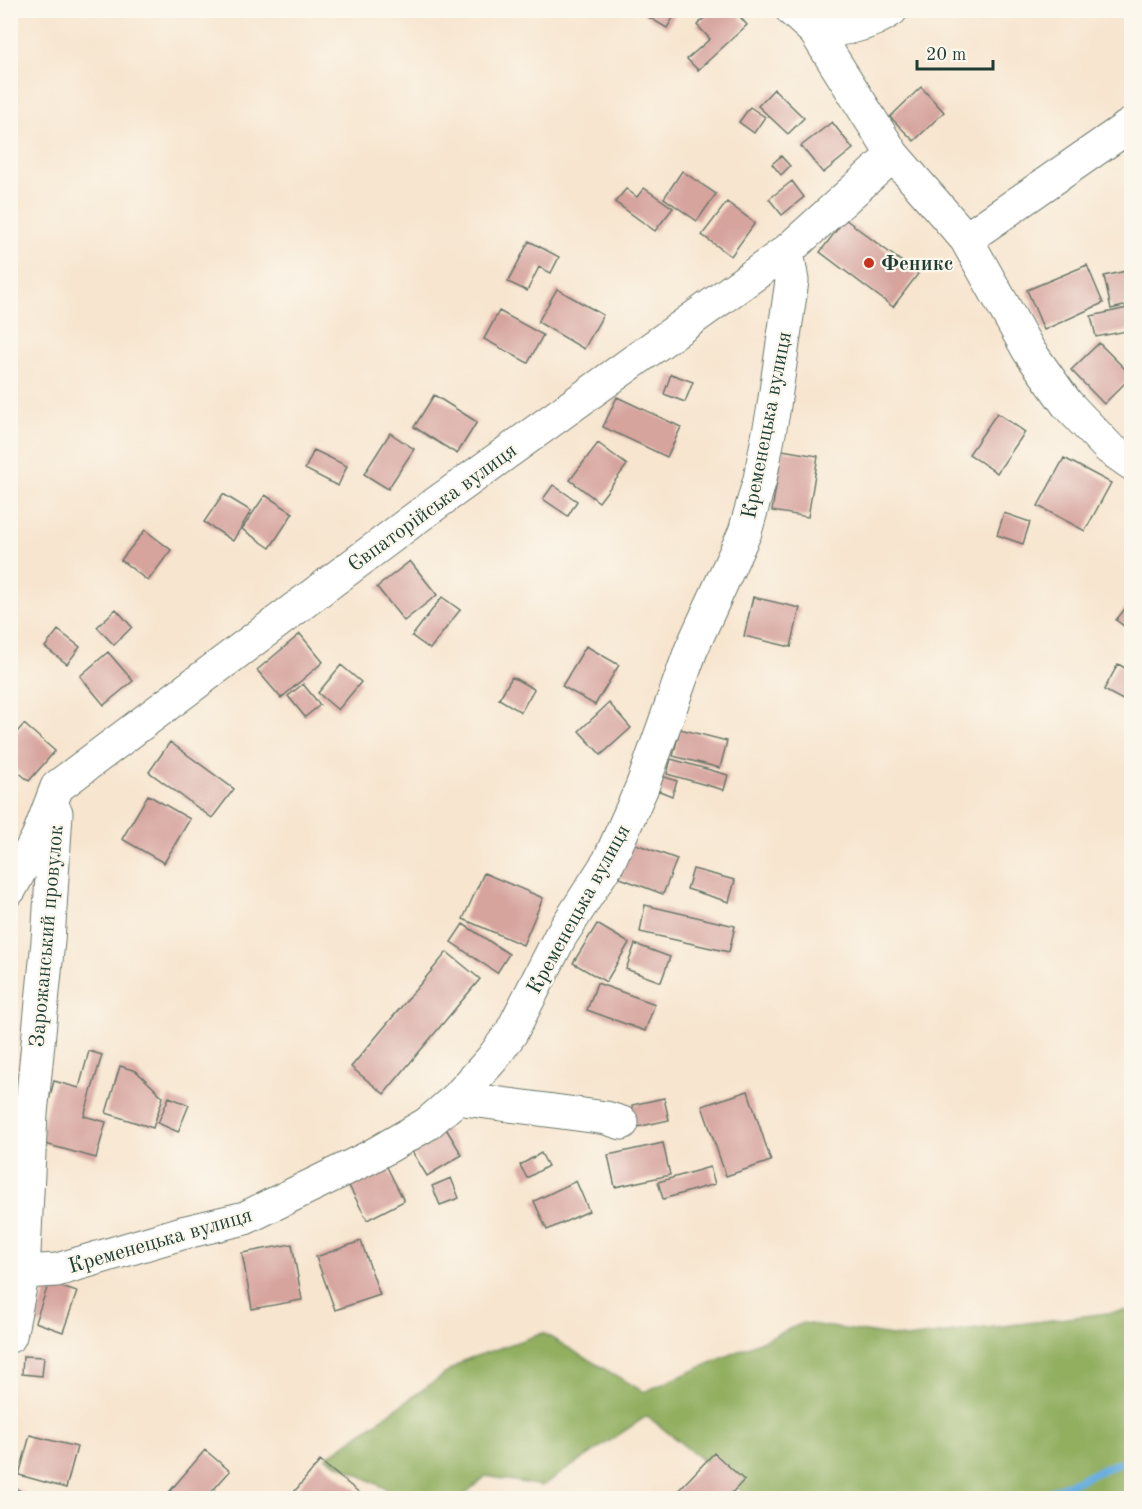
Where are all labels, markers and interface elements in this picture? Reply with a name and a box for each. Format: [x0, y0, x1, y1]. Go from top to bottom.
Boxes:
scale bar [917, 33, 994, 71]
text: 20 m [926, 46, 966, 64]
place label: Феникс [881, 254, 954, 275]
marker: Феникс [862, 256, 876, 270]
street label: Кременецька вулиця [739, 330, 796, 521]
street label: Євпаторійська вулиця [345, 440, 521, 576]
street label: Кременецька вулиця [524, 821, 635, 998]
street label: Зарожанський провулок [27, 824, 68, 1048]
street label: Кременецька вулиця [66, 1205, 255, 1278]

